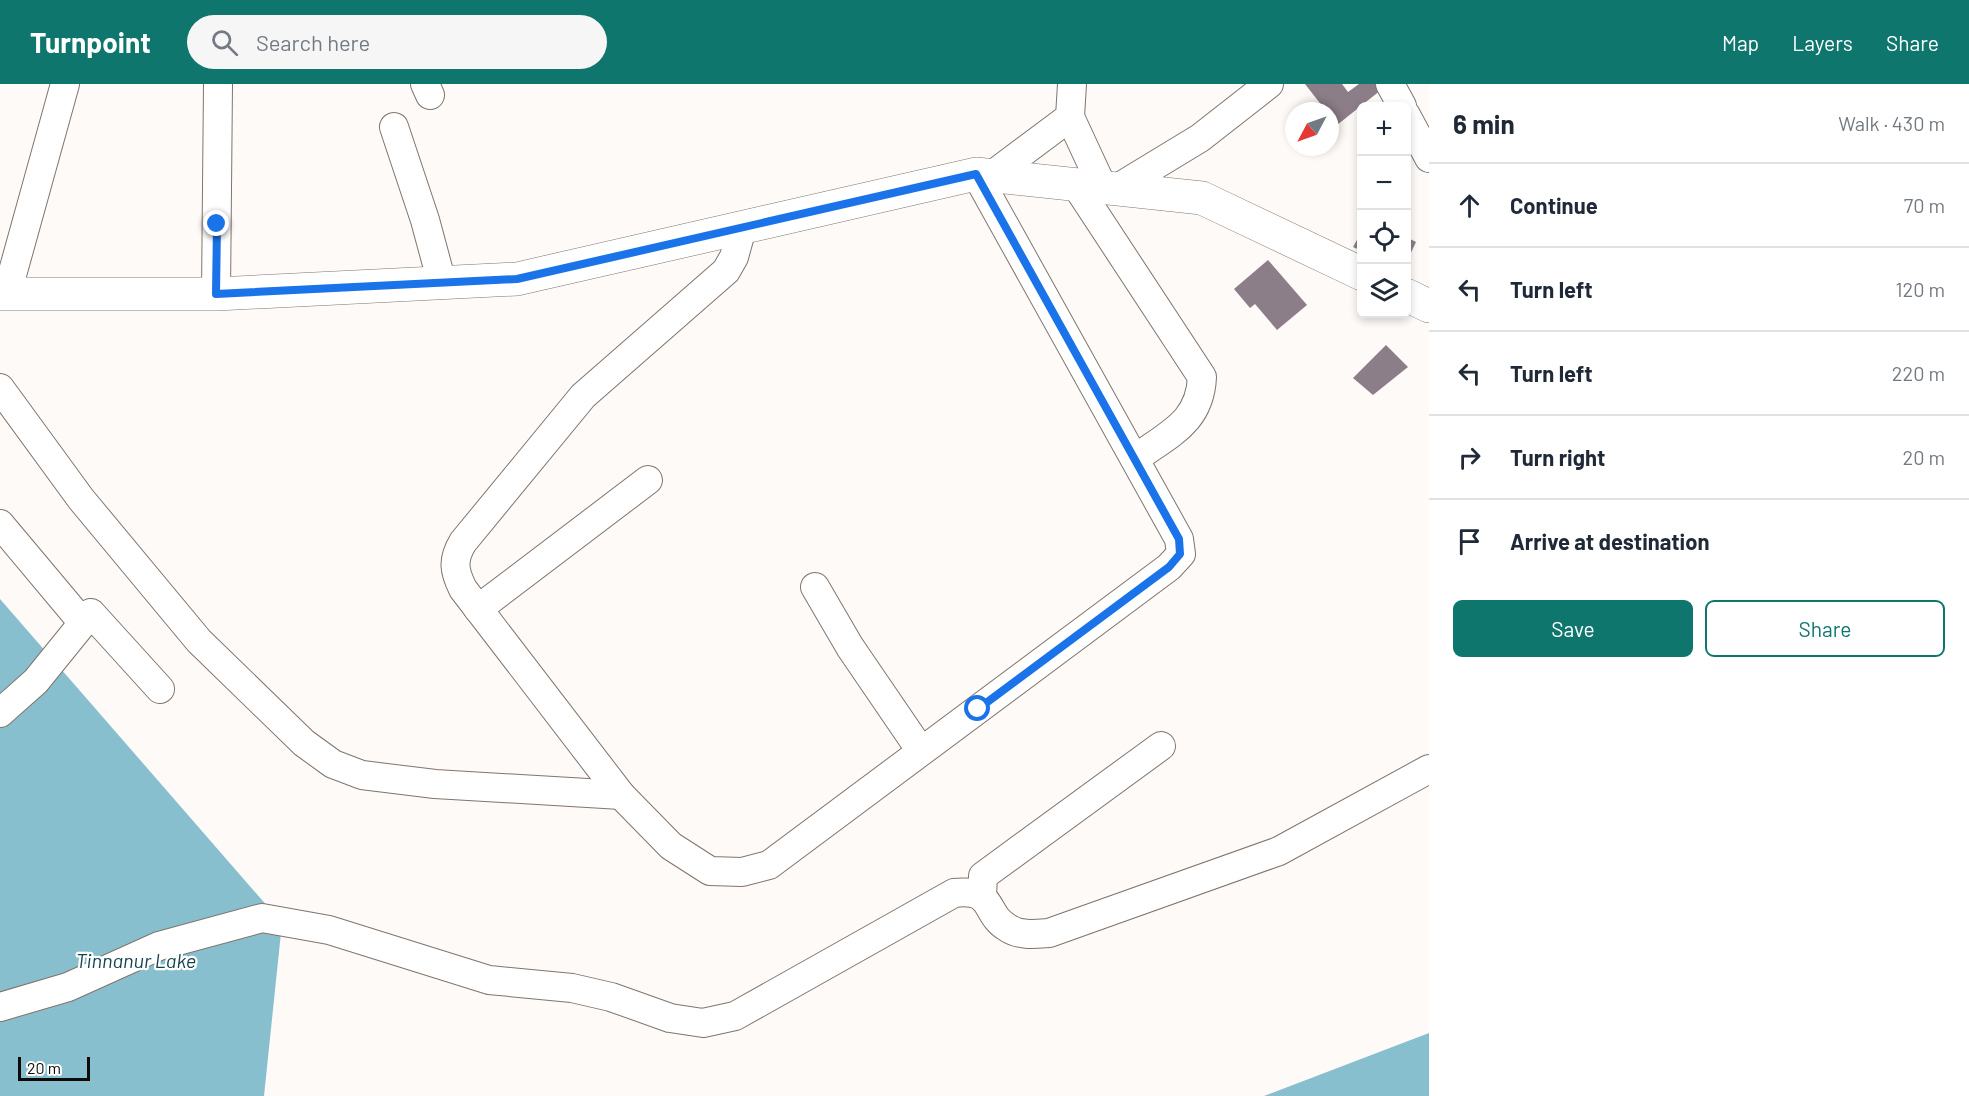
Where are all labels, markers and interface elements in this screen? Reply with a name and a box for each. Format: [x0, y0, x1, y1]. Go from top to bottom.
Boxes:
search box [187, 15, 607, 69]
text: Turnpoint [30, 25, 151, 59]
icon: search [208, 26, 241, 59]
text: Search here [256, 29, 370, 55]
text: Map [1722, 30, 1759, 55]
text: Layers [1792, 30, 1853, 55]
text: Share [1886, 30, 1939, 55]
north arrow [1285, 102, 1339, 156]
map controls [1357, 102, 1411, 318]
button: + [1357, 102, 1411, 156]
text: 6 min [1453, 108, 1515, 139]
text: Walk · 430 m [1838, 111, 1945, 135]
button: − [1357, 156, 1411, 210]
icon: ahead [1453, 189, 1486, 222]
text: Continue [1510, 192, 1598, 218]
text: 70 m [1904, 193, 1945, 217]
route end [203, 210, 229, 236]
button: locate [1357, 210, 1411, 264]
button: layers [1357, 264, 1411, 318]
icon: left [1453, 273, 1486, 306]
text: Turn left [1510, 276, 1593, 302]
text: 120 m [1895, 277, 1945, 301]
icon: left [1453, 357, 1486, 390]
text: Turn left [1510, 360, 1593, 386]
text: 220 m [1892, 361, 1945, 385]
icon: right [1453, 441, 1486, 474]
text: Turn right [1510, 444, 1605, 470]
text: 20 m [1902, 445, 1945, 469]
icon: arrive [1453, 525, 1486, 558]
text: Arrive at destination [1510, 528, 1709, 554]
button: Save [1453, 600, 1693, 657]
button: Share [1705, 600, 1945, 657]
route start [964, 695, 990, 721]
water label: Tinnanur Lake [76, 948, 196, 972]
scale bar [18, 1054, 90, 1082]
text: 20 m [27, 1058, 61, 1077]

